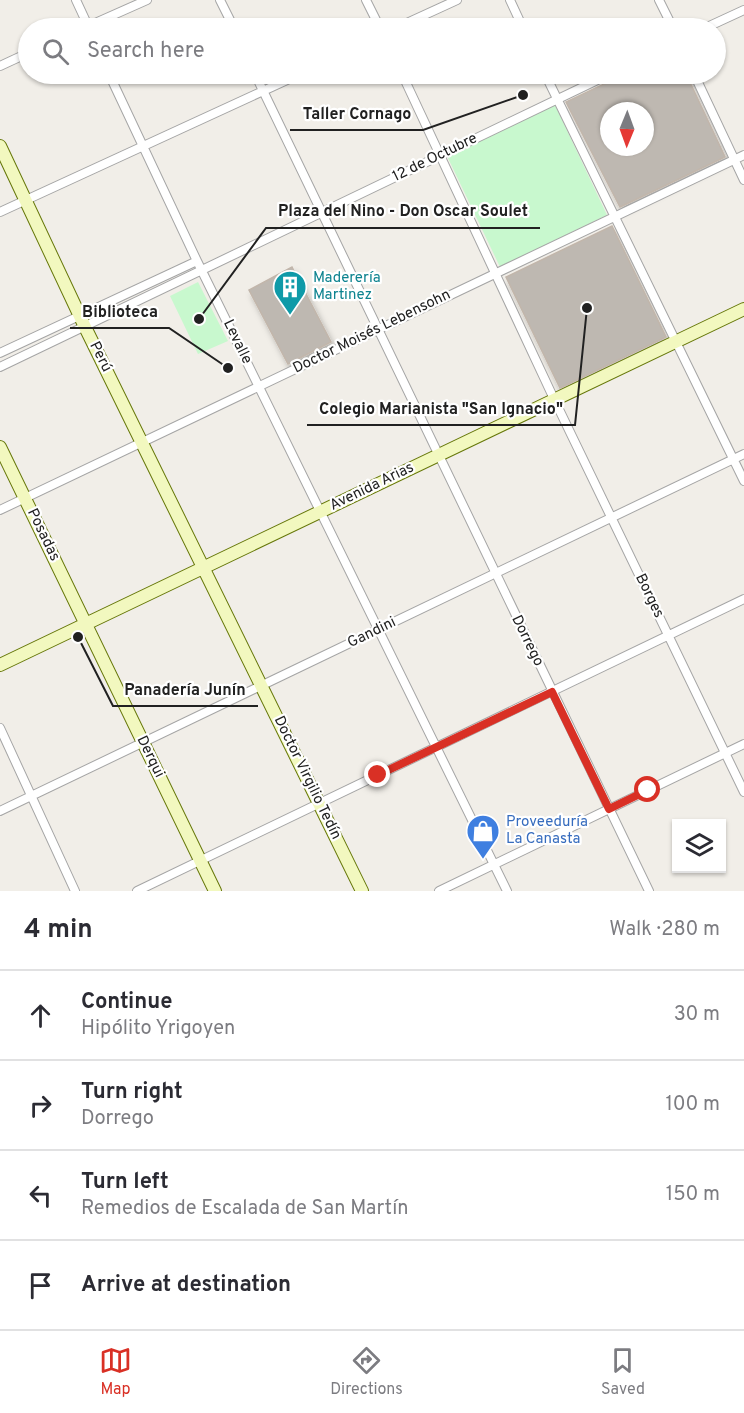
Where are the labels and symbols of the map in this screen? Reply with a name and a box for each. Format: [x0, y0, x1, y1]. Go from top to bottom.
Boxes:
callout: Taller Cornago [290, 96, 423, 130]
north arrow [600, 102, 654, 156]
text: Taller Cornago [303, 105, 411, 125]
street label: 12 de Octubre [389, 129, 481, 187]
callout: Plaza del Nino - Don Oscar Soulet [266, 194, 540, 228]
text: Plaza del Nino - Don Oscar Soulet [278, 202, 528, 222]
building icon: Maderería Martinez [272, 269, 308, 316]
place label: Maderería Martinez [313, 269, 381, 305]
street label: Doctor Moisés Lebensohn [290, 286, 454, 378]
callout: Biblioteca [70, 294, 169, 328]
text: Biblioteca [82, 303, 158, 323]
street label: Levalle [218, 317, 256, 367]
street label: Perú [84, 338, 116, 376]
callout: Colegio Marianista "San Ignacio" [307, 391, 575, 425]
text: Colegio Marianista "San Ignacio" [319, 400, 563, 420]
street label: Avenida Arias [327, 458, 417, 516]
street label: Posadas [22, 506, 64, 564]
street label: Borges [630, 571, 668, 621]
street label: Dorrego [506, 612, 548, 670]
street label: Gandini [345, 613, 399, 653]
callout: Panadería Junín [113, 672, 258, 706]
text: Panadería Junín [124, 681, 246, 701]
street label: Doctor Virgilio Tedín [269, 713, 345, 843]
street label: Derqui [132, 733, 168, 781]
route end [364, 761, 390, 787]
route start [634, 776, 660, 802]
shop icon: Proveeduría La Canasta [465, 813, 501, 860]
place label: Proveeduría La Canasta [506, 813, 588, 849]

